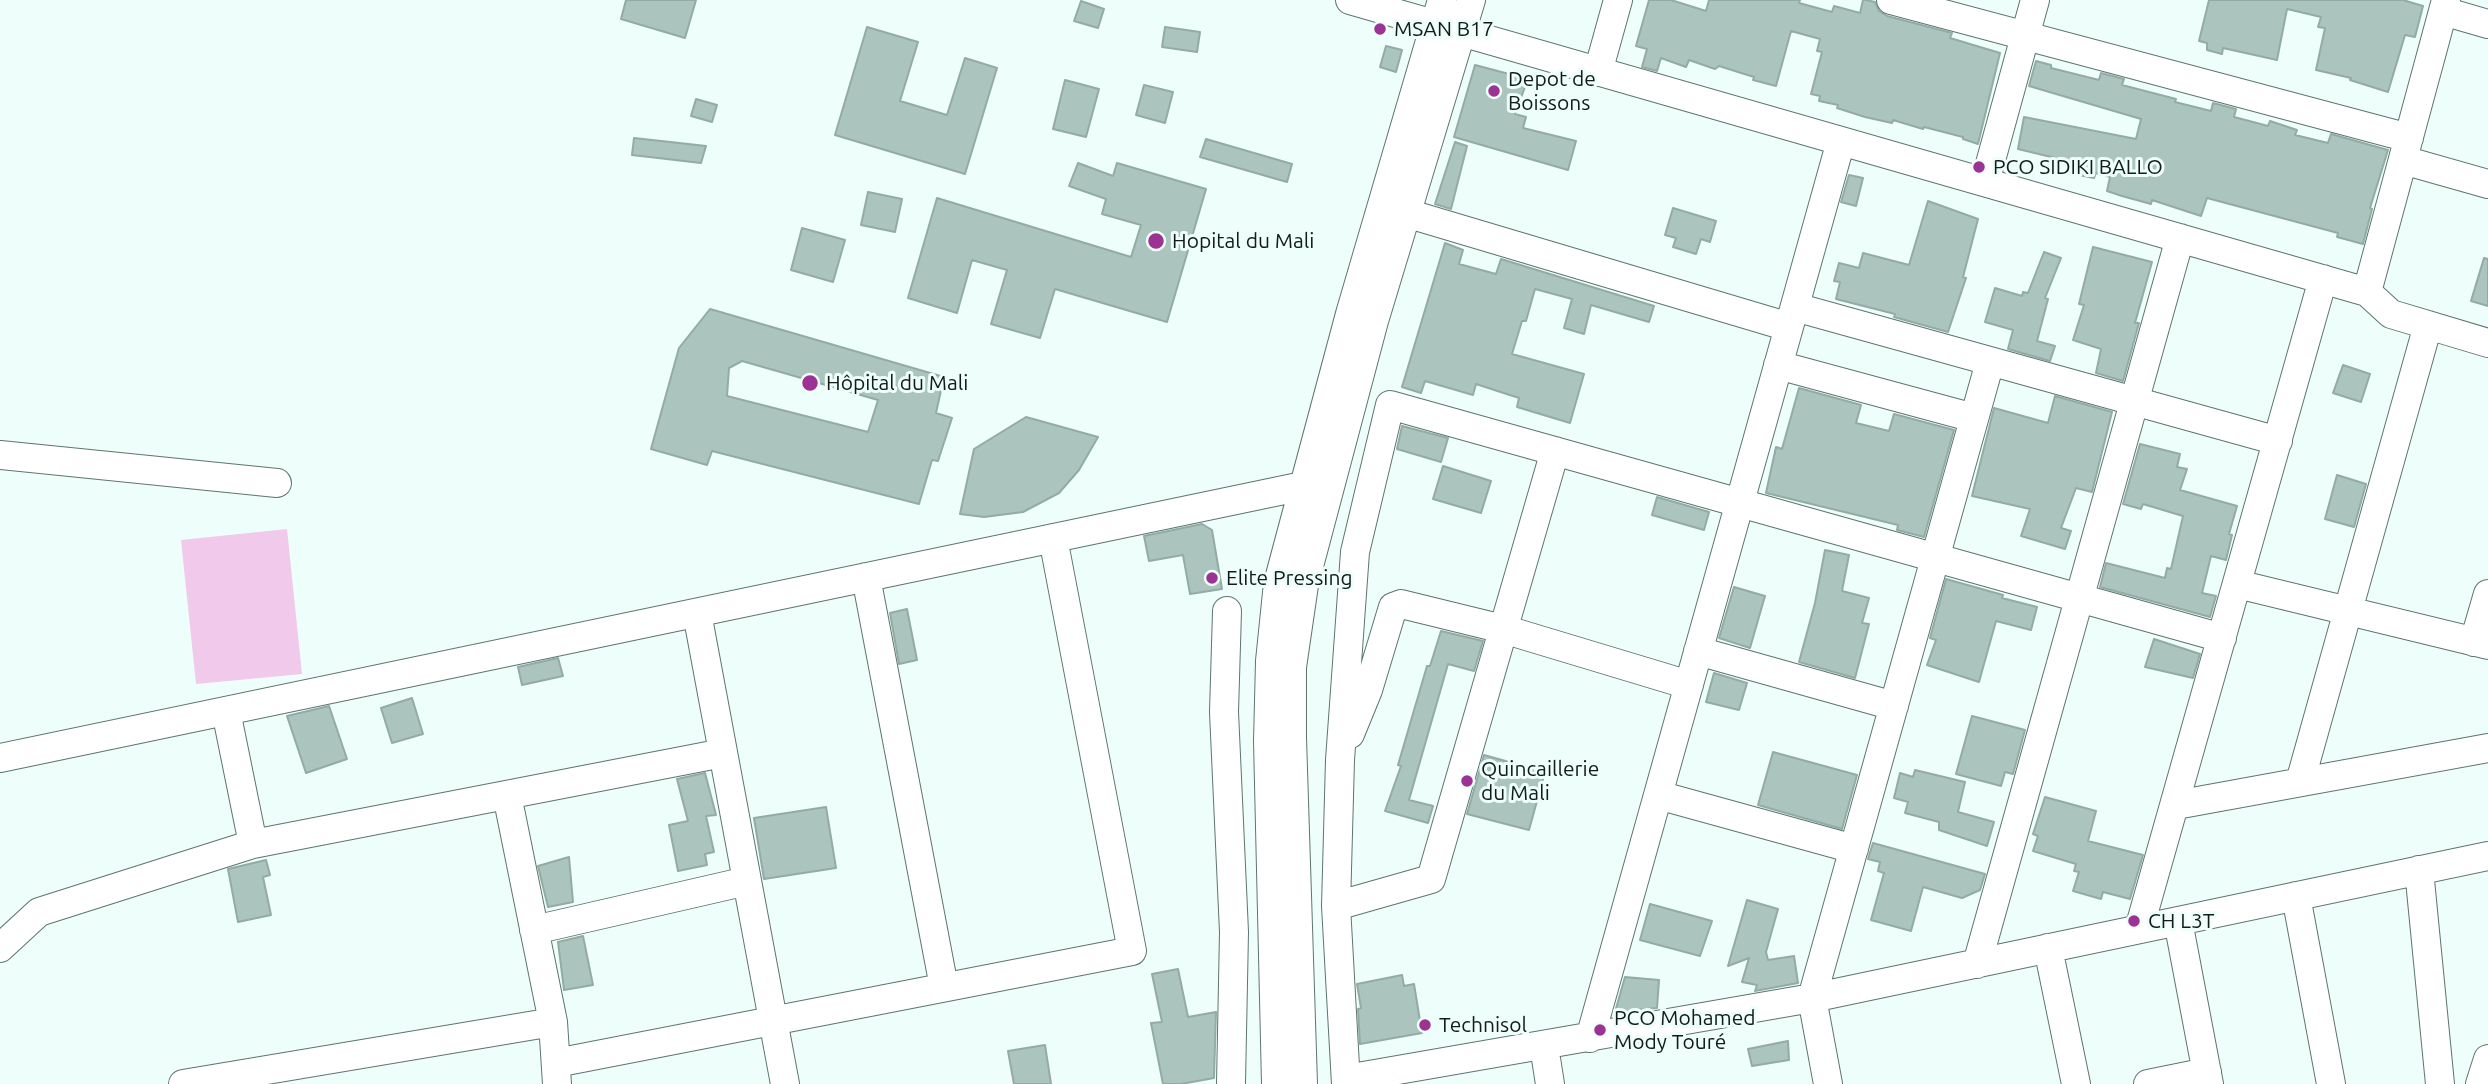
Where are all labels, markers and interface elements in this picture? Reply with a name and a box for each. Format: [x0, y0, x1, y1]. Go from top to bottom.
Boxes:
place label: MSAN B17 [1394, 16, 1494, 42]
marker: MSAN B17 [1372, 21, 1388, 37]
place label: Depot de Boissons [1508, 66, 1596, 116]
marker: Depot de Boissons [1486, 83, 1502, 99]
place label: PCO SIDIKI BALLO [1993, 154, 2163, 180]
marker: PCO SIDIKI BALLO [1971, 159, 1987, 175]
place label: Hopital du Mali [1172, 228, 1314, 254]
marker: Hopital du Mali [1146, 231, 1166, 251]
place label: Hôpital du Mali [826, 370, 968, 396]
marker: Hôpital du Mali [800, 373, 820, 393]
place label: Elite Pressing [1226, 565, 1352, 591]
marker: Elite Pressing [1204, 570, 1220, 586]
place label: Quincaillerie du Mali [1481, 756, 1599, 806]
marker: Quincaillerie du Mali [1459, 773, 1475, 789]
place label: CH L3T [2148, 908, 2215, 934]
marker: CH L3T [2126, 913, 2142, 929]
place label: PCO Mohamed Mody Touré [1614, 1005, 1756, 1055]
place label: Technisol [1439, 1012, 1527, 1038]
marker: Technisol [1417, 1017, 1433, 1033]
marker: PCO Mohamed Mody Touré [1592, 1022, 1608, 1038]

